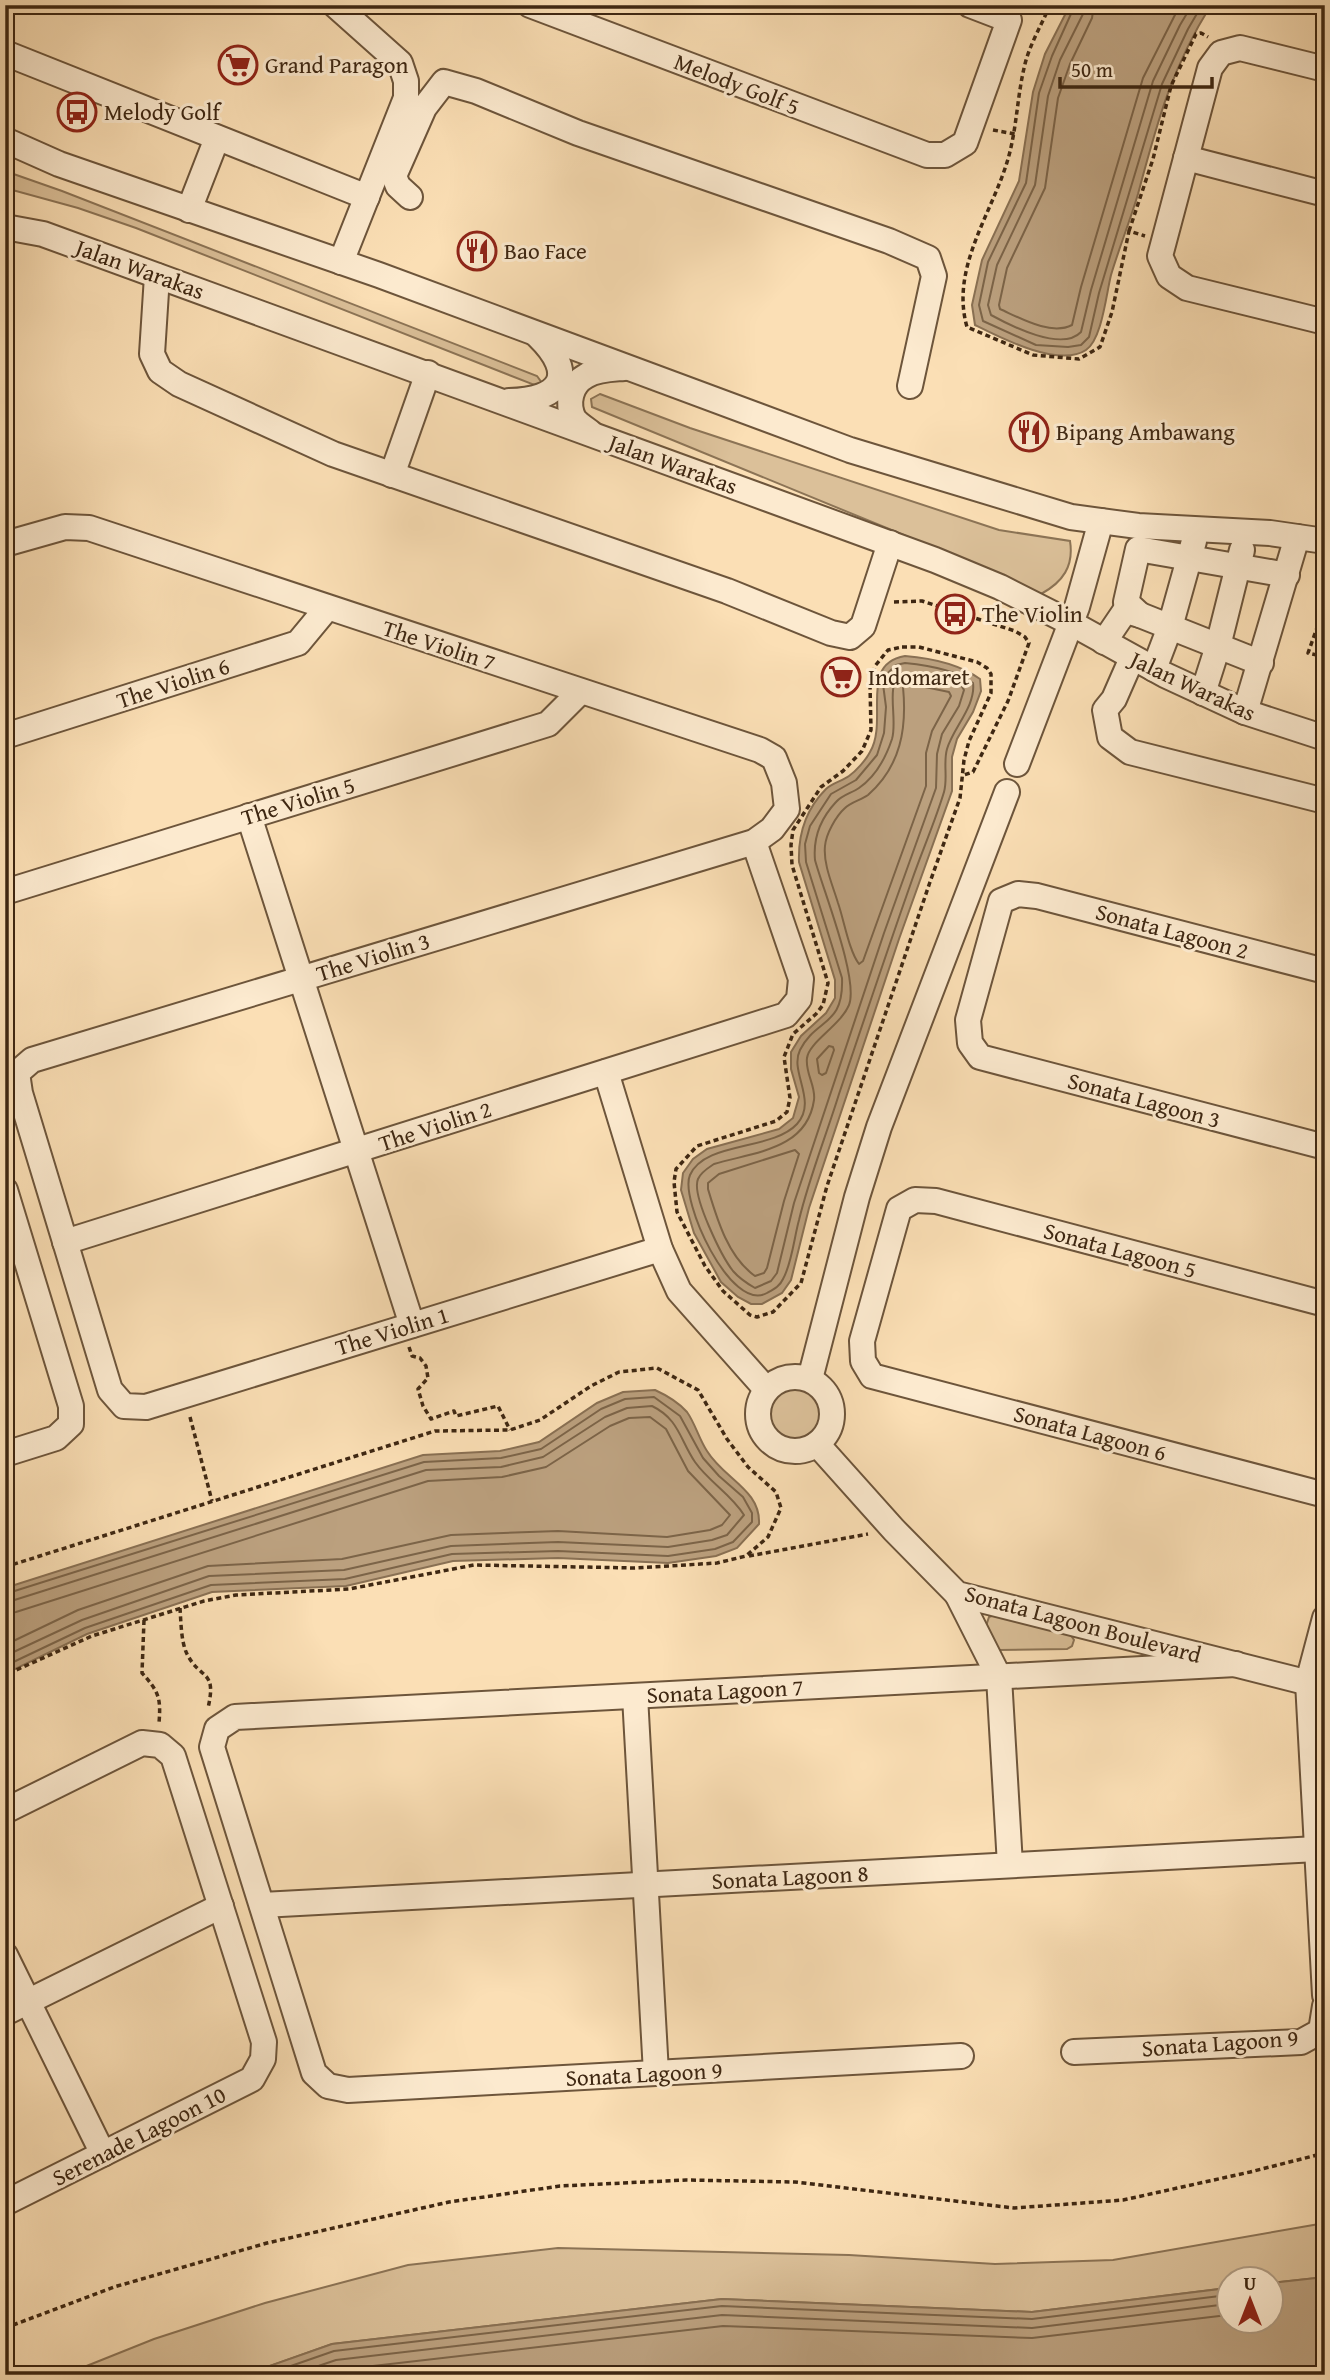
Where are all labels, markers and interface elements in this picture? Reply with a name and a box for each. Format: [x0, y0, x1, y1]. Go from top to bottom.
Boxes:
supermarket icon: Grand Paragon [217, 44, 259, 86]
street label: Melody Golf 5 [670, 44, 805, 123]
scale bar [1060, 46, 1213, 90]
place label: Grand Paragon [265, 48, 408, 81]
text: 50 m [1071, 54, 1113, 85]
bus stop icon: Melody Golf [56, 91, 98, 133]
place label: Melody Golf [104, 95, 222, 128]
street label: Jalan Warakas [68, 229, 209, 307]
restaurant icon: Bao Face [456, 230, 498, 272]
place label: Bao Face [504, 234, 587, 267]
restaurant icon: Bipang Ambawang [1008, 411, 1050, 453]
place label: Bipang Ambawang [1056, 415, 1235, 448]
street label: Jalan Warakas [601, 424, 742, 502]
bus stop icon: The Violin [934, 593, 976, 635]
place label: The Violin [982, 597, 1083, 630]
street label: The Violin 7 [378, 611, 500, 678]
street label: Jalan Warakas [1122, 641, 1261, 729]
street label: The Violin 6 [112, 649, 234, 716]
supermarket icon: Indomaret [820, 656, 862, 698]
place label: Indomaret [868, 660, 970, 693]
street label: The Violin 5 [237, 768, 359, 833]
street label: Sonata Lagoon 2 [1092, 894, 1252, 967]
street label: The Violin 3 [312, 924, 434, 989]
street label: Sonata Lagoon 3 [1064, 1063, 1224, 1136]
street label: The Violin 2 [374, 1092, 496, 1159]
street label: Sonata Lagoon 5 [1040, 1213, 1200, 1286]
street label: The Violin 1 [331, 1298, 453, 1363]
street label: Sonata Lagoon 6 [1010, 1396, 1170, 1469]
street label: Sonata Lagoon Boulevard [961, 1576, 1206, 1671]
street label: Sonata Lagoon 7 [646, 1670, 804, 1711]
street label: Sonata Lagoon 8 [711, 1856, 869, 1897]
street label: Sonata Lagoon 9 [1141, 2021, 1299, 2064]
street label: Sonata Lagoon 9 [565, 2053, 723, 2094]
street label: Serenade Lagoon 10 [46, 2077, 231, 2194]
north arrow [1214, 2264, 1284, 2334]
text: U [1244, 2269, 1257, 2297]

